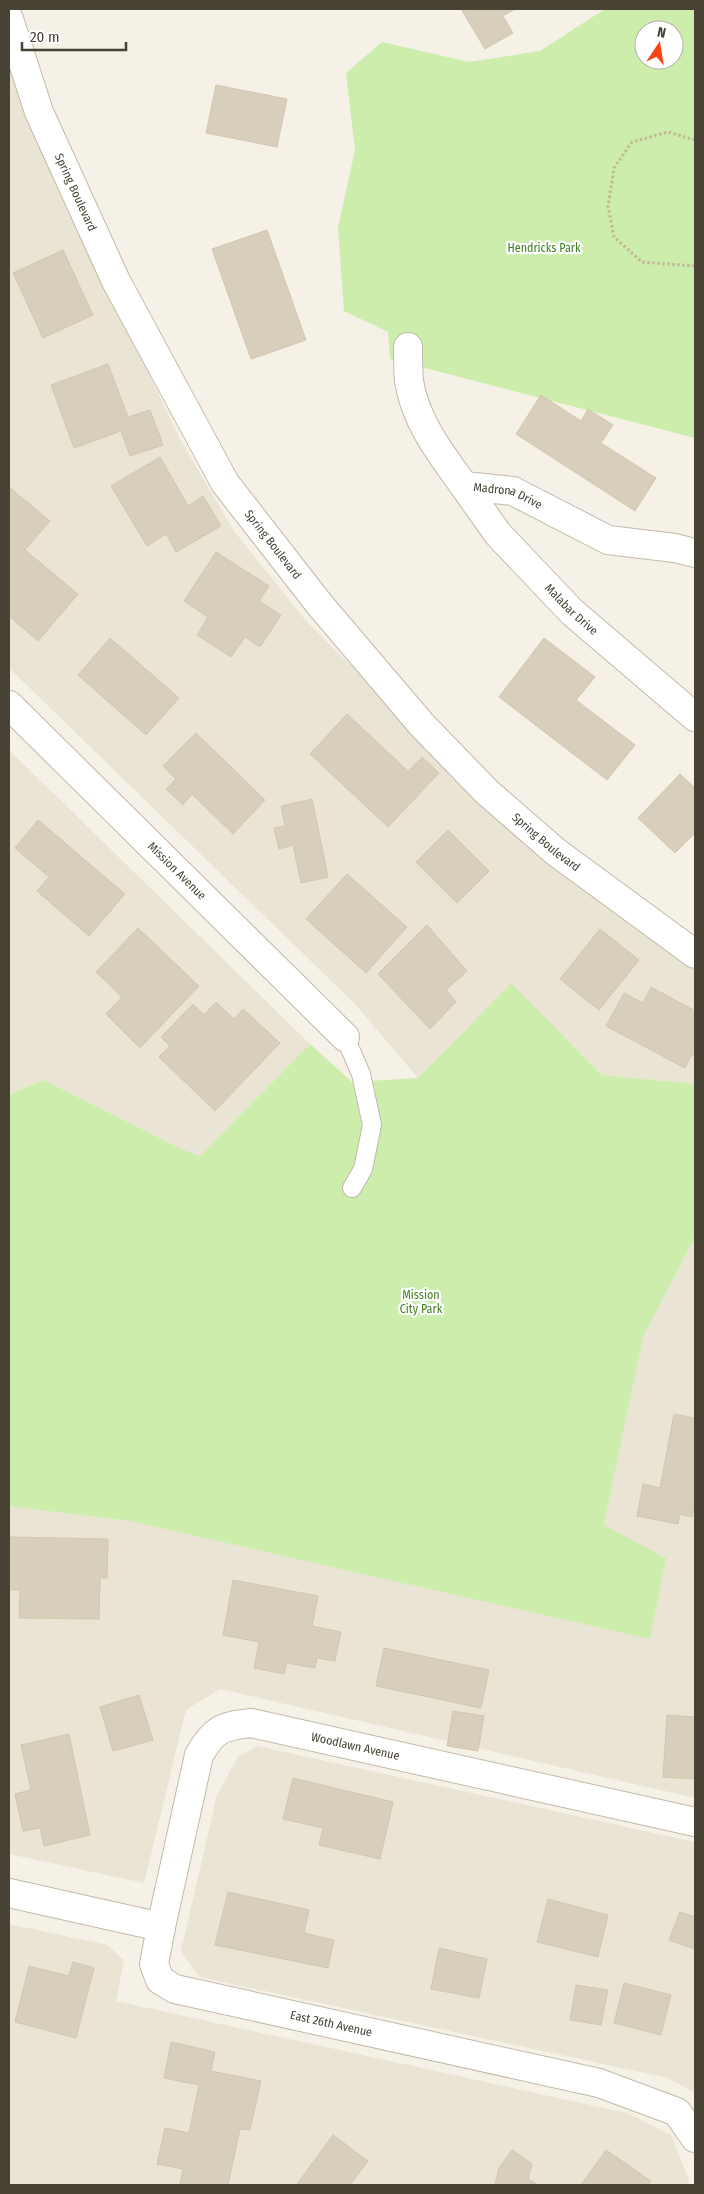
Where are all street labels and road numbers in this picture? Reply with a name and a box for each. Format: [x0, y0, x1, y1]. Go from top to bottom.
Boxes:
street label: Spring Boulevard [52, 151, 99, 233]
street label: Madrona Drive [473, 480, 544, 512]
street label: Spring Boulevard [242, 507, 304, 582]
street label: Malabar Drive [542, 581, 601, 638]
street label: Spring Boulevard [509, 810, 583, 874]
street label: Mission Avenue [145, 839, 209, 903]
street label: Woodlawn Avenue [310, 1730, 401, 1763]
street label: East 26th Avenue [289, 2008, 374, 2040]

